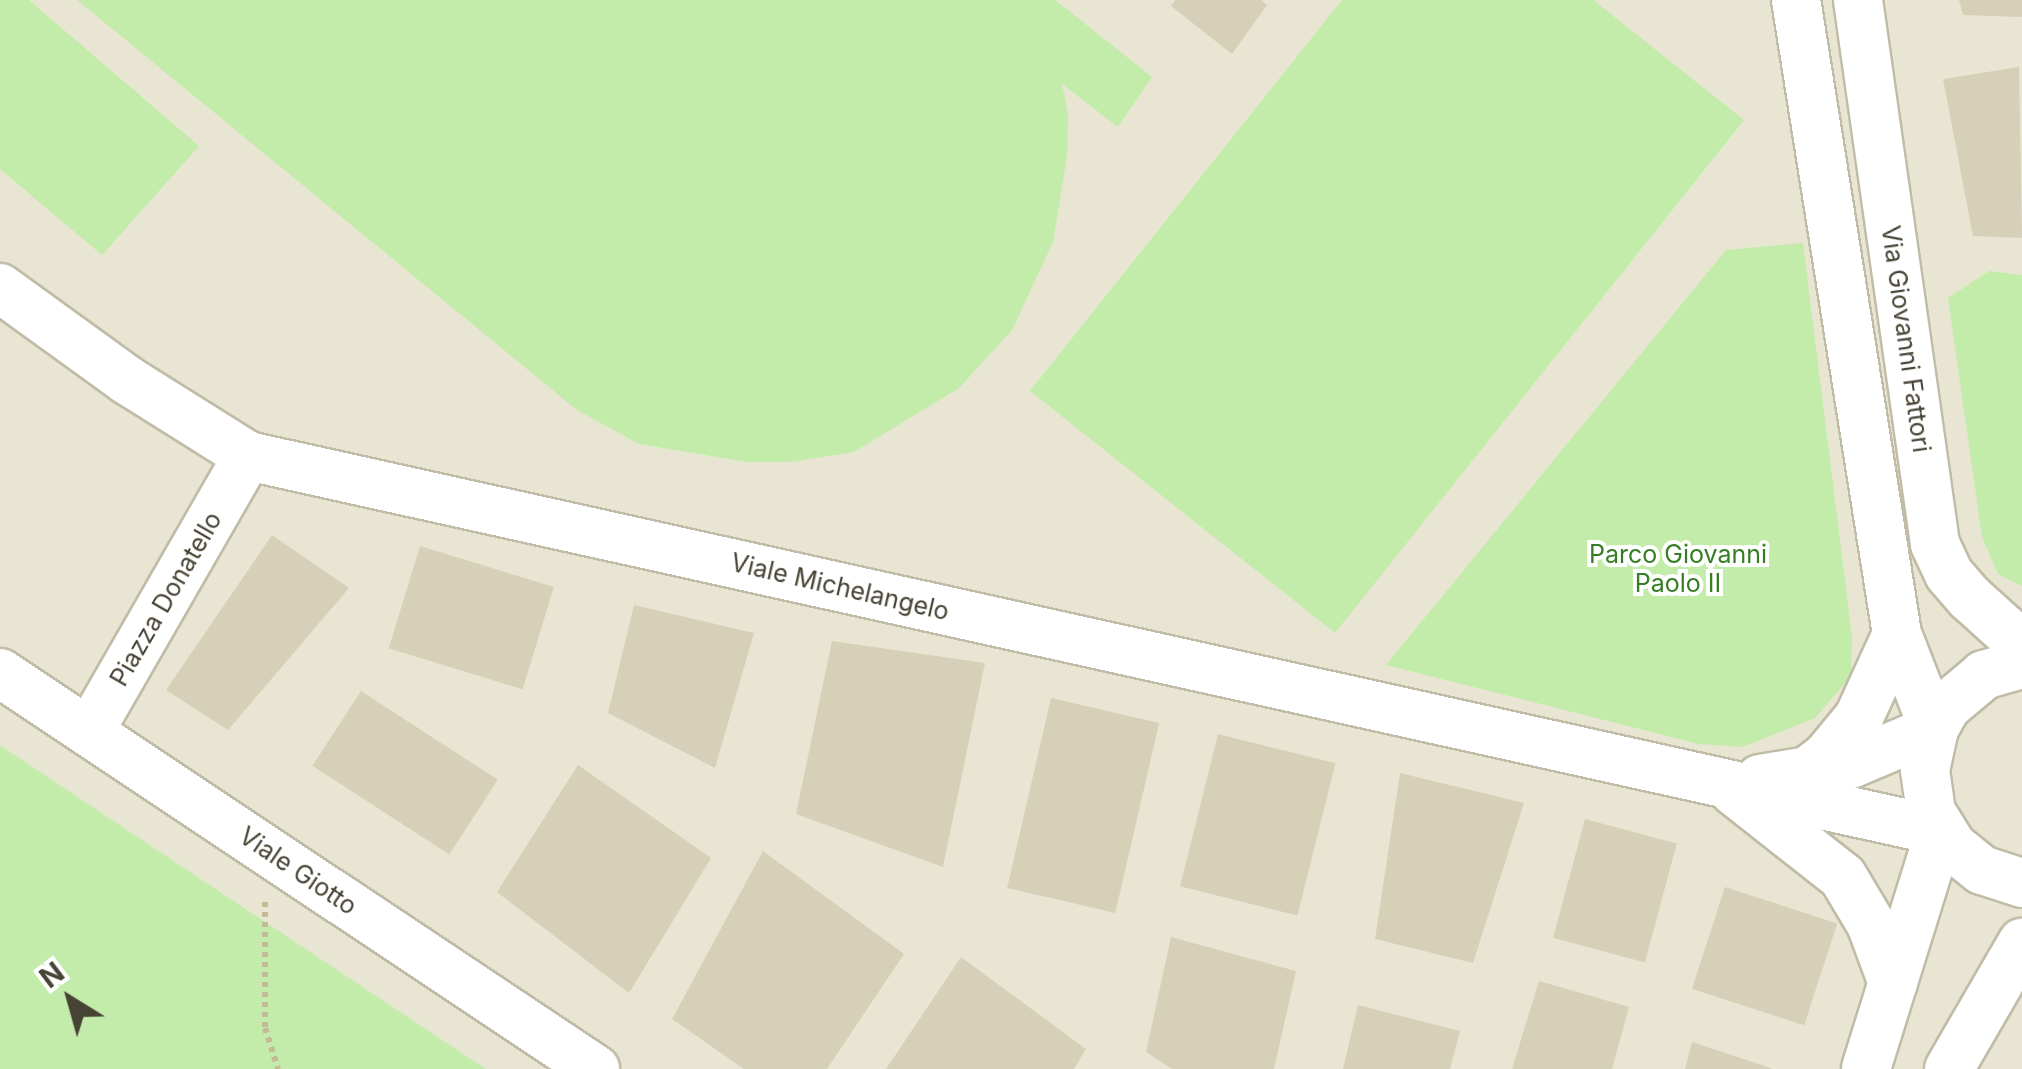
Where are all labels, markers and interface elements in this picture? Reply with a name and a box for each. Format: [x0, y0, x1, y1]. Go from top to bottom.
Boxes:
street label: Via Giovanni Fattori [1875, 224, 1937, 454]
street label: Piazza Donatello [104, 507, 228, 691]
park label: Parco Giovanni Paolo II [1589, 540, 1767, 599]
street label: Viale Michelangelo [728, 547, 952, 627]
street label: Viale Giotto [234, 821, 362, 921]
north arrow [20, 949, 120, 1049]
text: N [33, 955, 71, 995]

